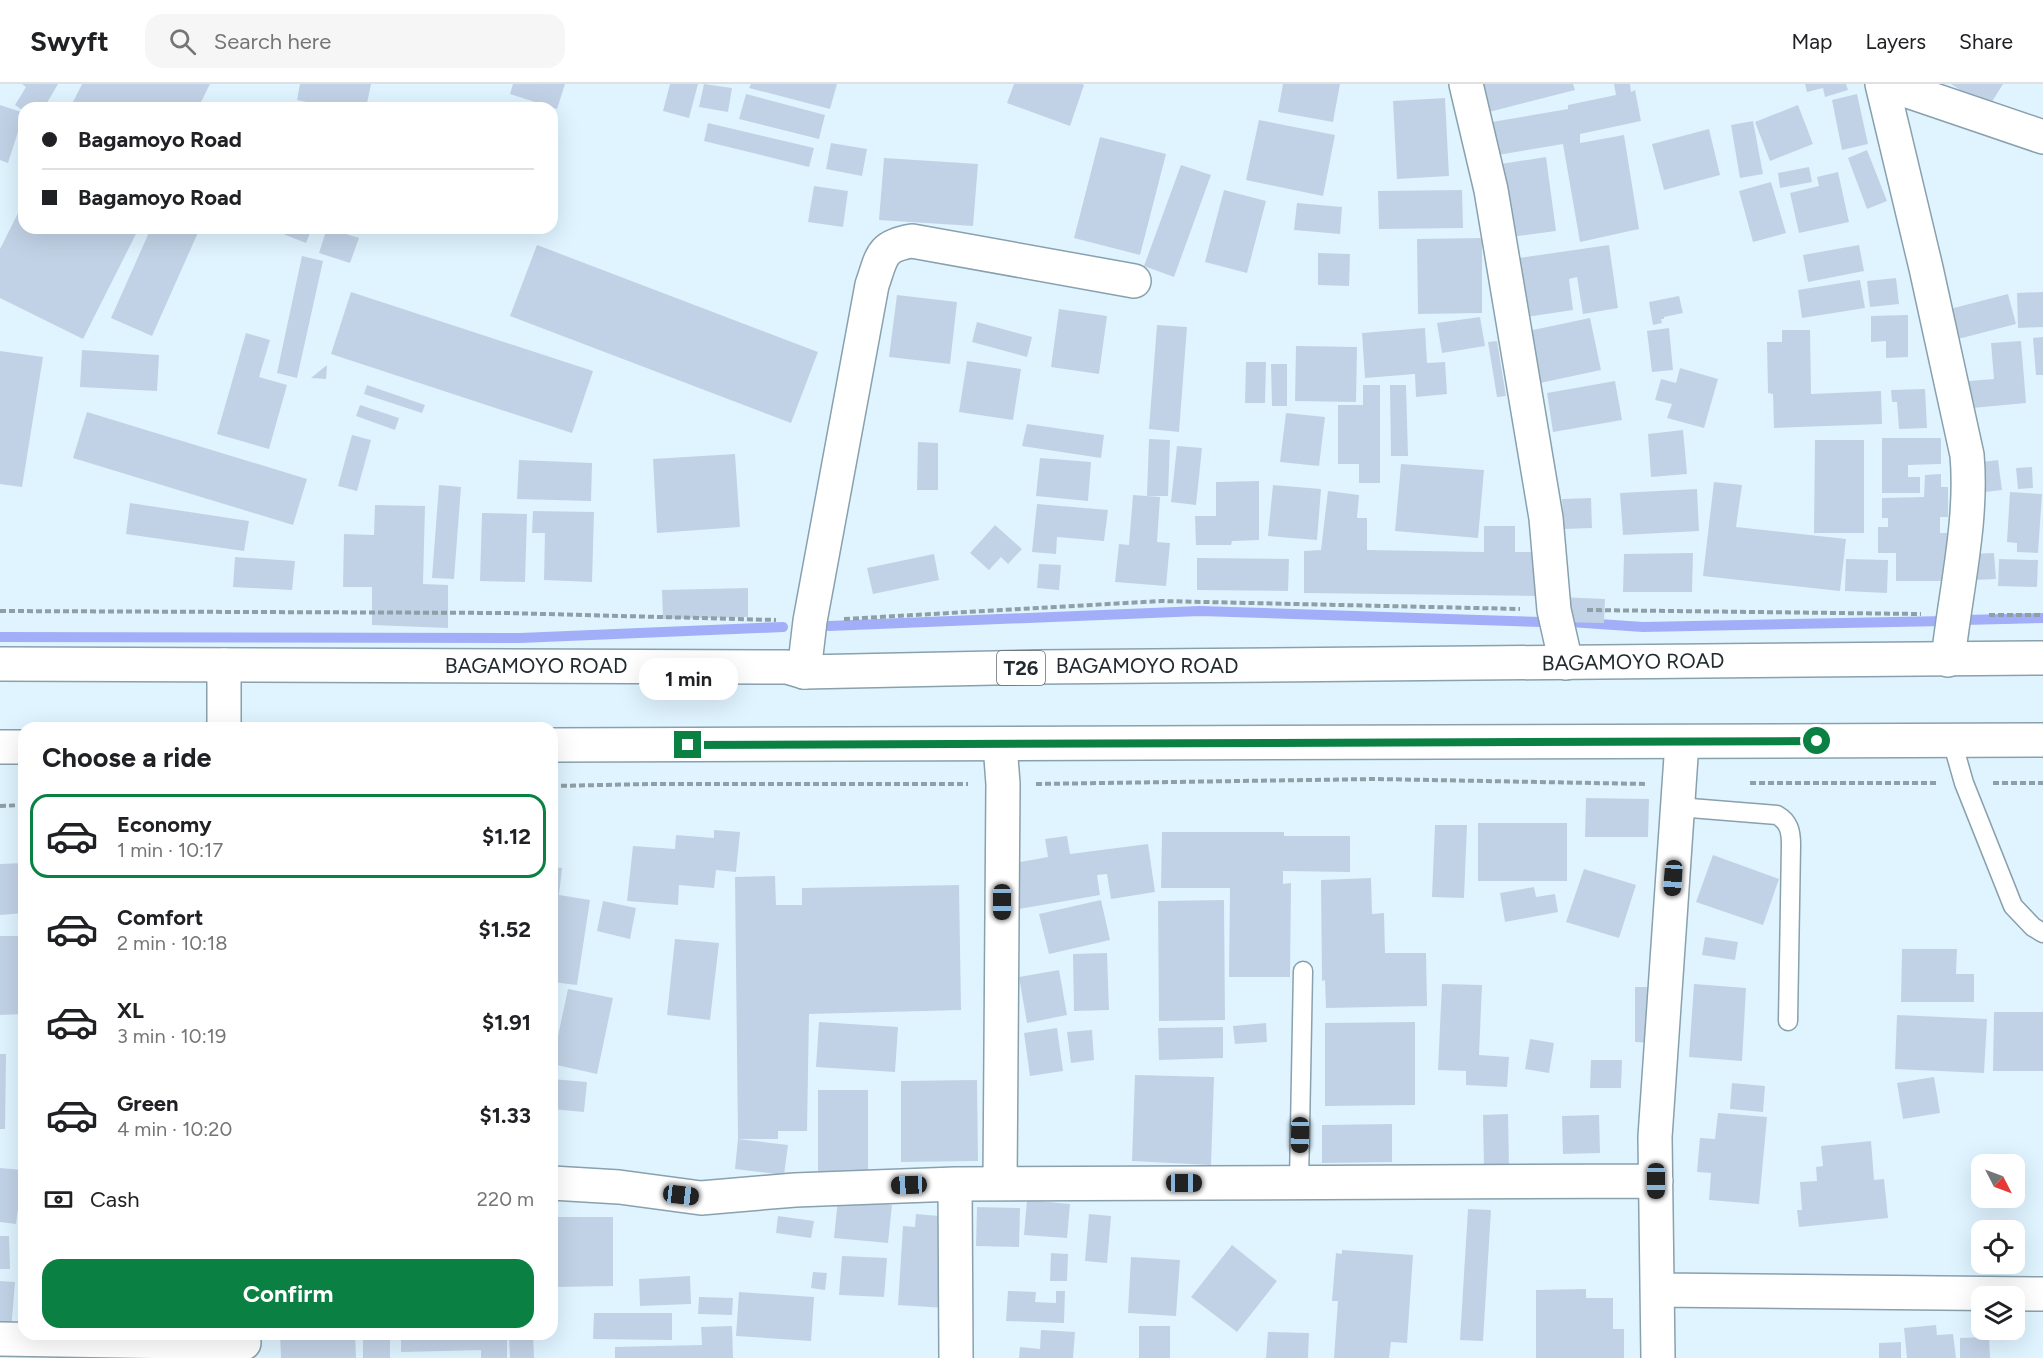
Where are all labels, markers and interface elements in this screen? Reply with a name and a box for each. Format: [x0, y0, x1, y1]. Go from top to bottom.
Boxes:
search box [145, 14, 565, 68]
text: Swyft [30, 24, 109, 58]
icon: search [166, 25, 199, 58]
text: Search here [214, 28, 331, 55]
text: Map [1792, 29, 1832, 54]
text: Layers [1865, 29, 1926, 54]
text: Share [1959, 29, 2013, 54]
text: Bagamoyo Road [78, 126, 242, 153]
text: Bagamoyo Road [78, 184, 242, 211]
street label: BAGAMOYO ROAD [1541, 647, 1725, 676]
road number: T26 [997, 651, 1045, 685]
street label: BAGAMOYO ROAD [445, 653, 627, 678]
street label: BAGAMOYO ROAD [1056, 653, 1238, 678]
callout: 1 min [638, 658, 738, 700]
text: 1 min [665, 667, 712, 691]
route start [1803, 727, 1830, 754]
route end [674, 731, 701, 758]
text: Choose a ride [42, 741, 211, 774]
icon: car [45, 809, 99, 863]
text: Economy [117, 811, 212, 838]
text: $1.12 [482, 823, 531, 850]
text: 1 min · 10:17 [117, 838, 223, 862]
car [1663, 859, 1683, 897]
car [993, 884, 1011, 920]
icon: car [45, 902, 99, 956]
text: Comfort [117, 904, 203, 931]
text: $1.52 [479, 916, 531, 943]
text: 2 min · 10:18 [117, 931, 228, 955]
icon: car [45, 995, 99, 1049]
text: XL [117, 997, 144, 1024]
text: $1.91 [482, 1009, 531, 1036]
text: 3 min · 10:19 [117, 1024, 226, 1048]
icon: car [45, 1088, 99, 1142]
text: Green [117, 1090, 179, 1117]
text: $1.33 [480, 1102, 531, 1129]
text: 4 min · 10:20 [117, 1117, 232, 1141]
car [1291, 1117, 1309, 1153]
north arrow [1971, 1154, 2025, 1208]
map controls [1971, 1154, 2025, 1340]
car [1647, 1163, 1665, 1199]
car [1166, 1174, 1202, 1192]
car [891, 1175, 927, 1195]
icon: cash [42, 1183, 75, 1216]
car [662, 1184, 700, 1206]
text: Cash [90, 1186, 140, 1213]
text: 220 m [477, 1187, 534, 1211]
button: locate [1971, 1220, 2025, 1274]
button: Confirm [42, 1259, 534, 1328]
button: layers [1971, 1286, 2025, 1340]

